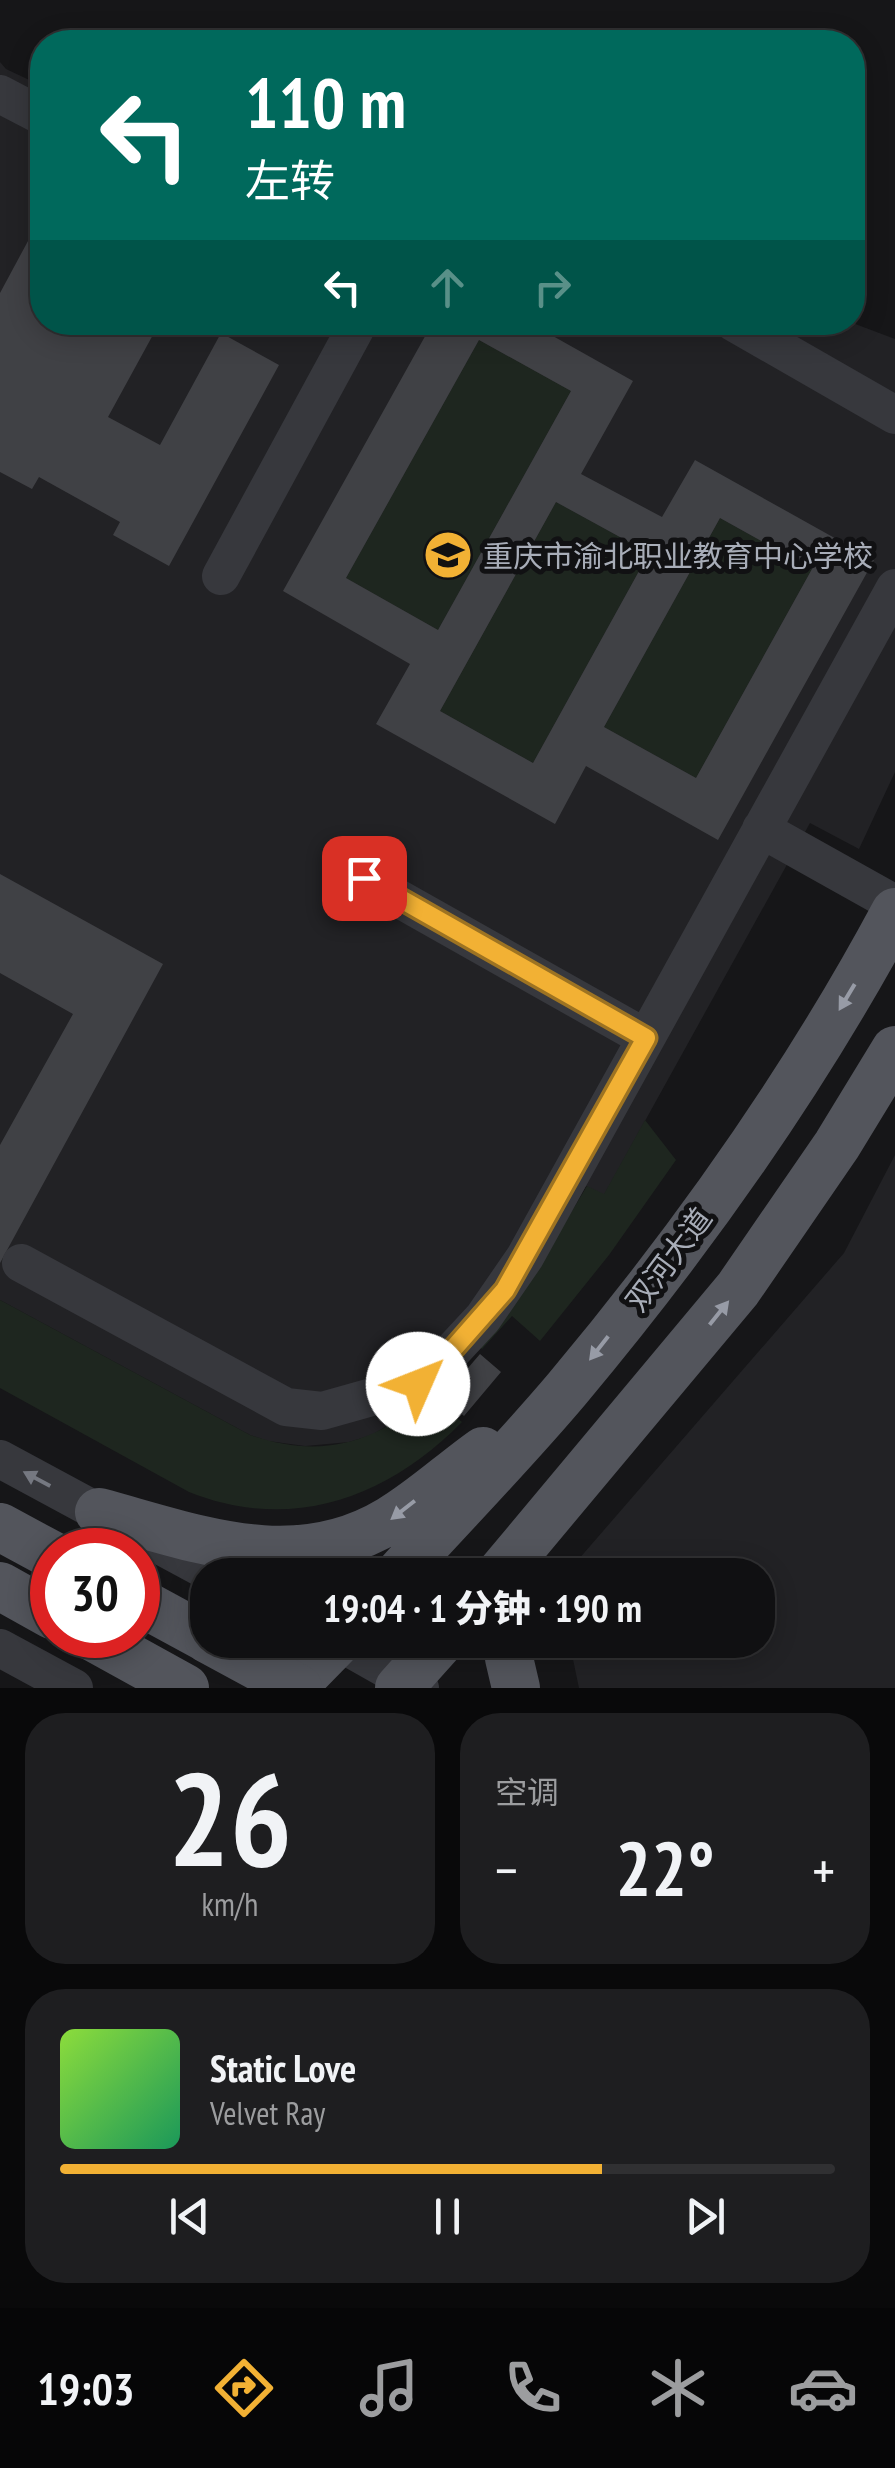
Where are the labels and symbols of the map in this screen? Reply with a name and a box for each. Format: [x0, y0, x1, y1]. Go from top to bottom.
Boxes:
school or university icon: 重庆市渝北职业教育中心学校 [422, 529, 474, 581]
place label: 重庆市渝北职业教育中心学校 [483, 536, 873, 575]
pin [322, 836, 407, 921]
one-way arrow [839, 983, 856, 1011]
street label: 双河大道 [616, 1199, 720, 1319]
one-way arrow [708, 1300, 729, 1325]
position arrow [366, 1332, 470, 1436]
one-way arrow [590, 1335, 610, 1361]
one-way arrow [23, 1471, 51, 1488]
one-way arrow [390, 1499, 416, 1520]
speed limit sign: 30 [30, 1528, 160, 1658]

